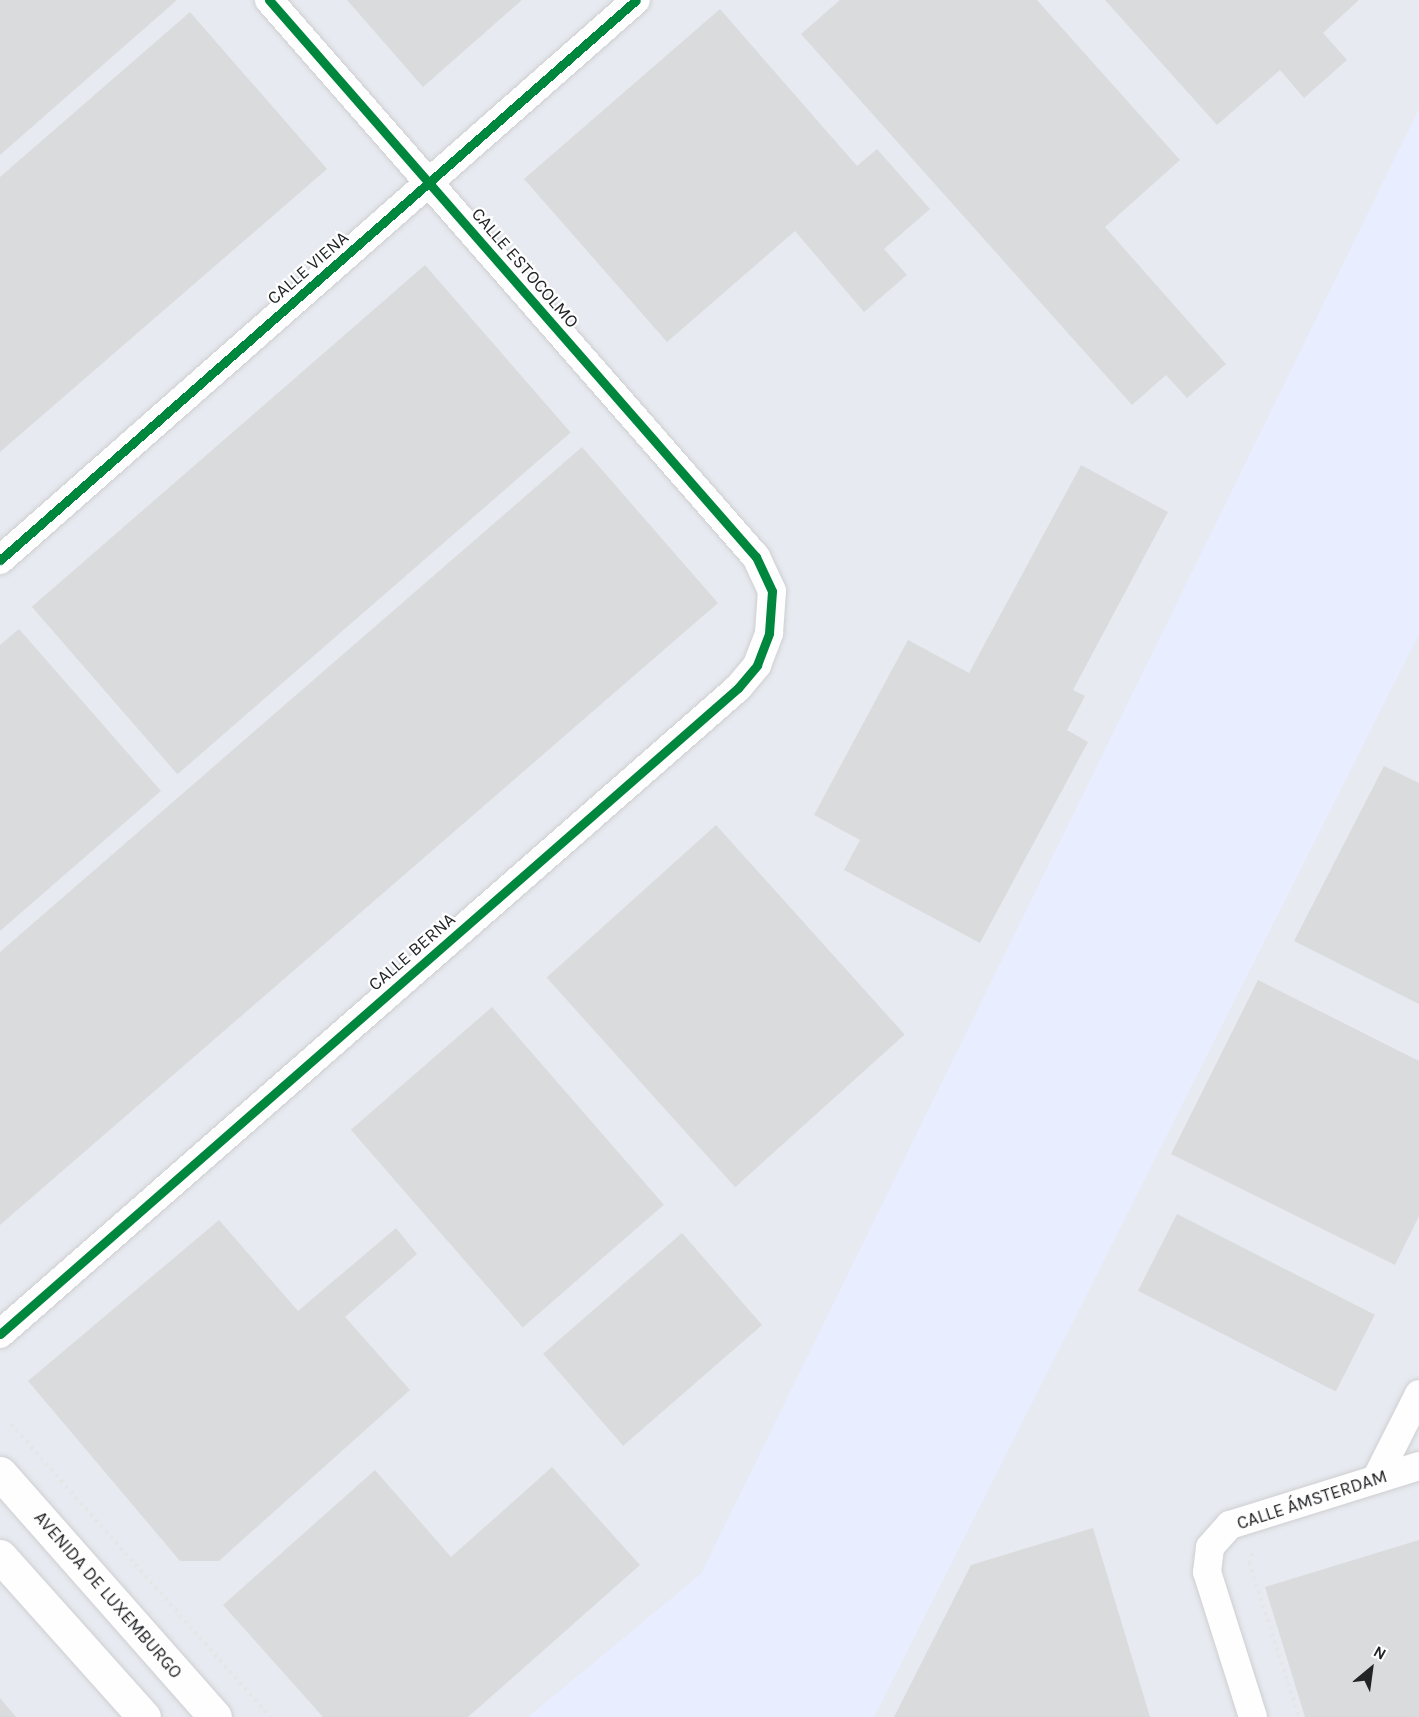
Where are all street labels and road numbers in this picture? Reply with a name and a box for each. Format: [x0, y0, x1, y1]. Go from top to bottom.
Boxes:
street label: CALLE ESTOCOLMO [467, 203, 583, 333]
street label: CALLE VIENA [263, 227, 353, 309]
street label: CALLE BERNA [364, 909, 460, 995]
street label: CALLE ÁMSTERDAM [1234, 1466, 1390, 1534]
street label: AVENIDA DE LUXEMBURGO [30, 1507, 186, 1683]

